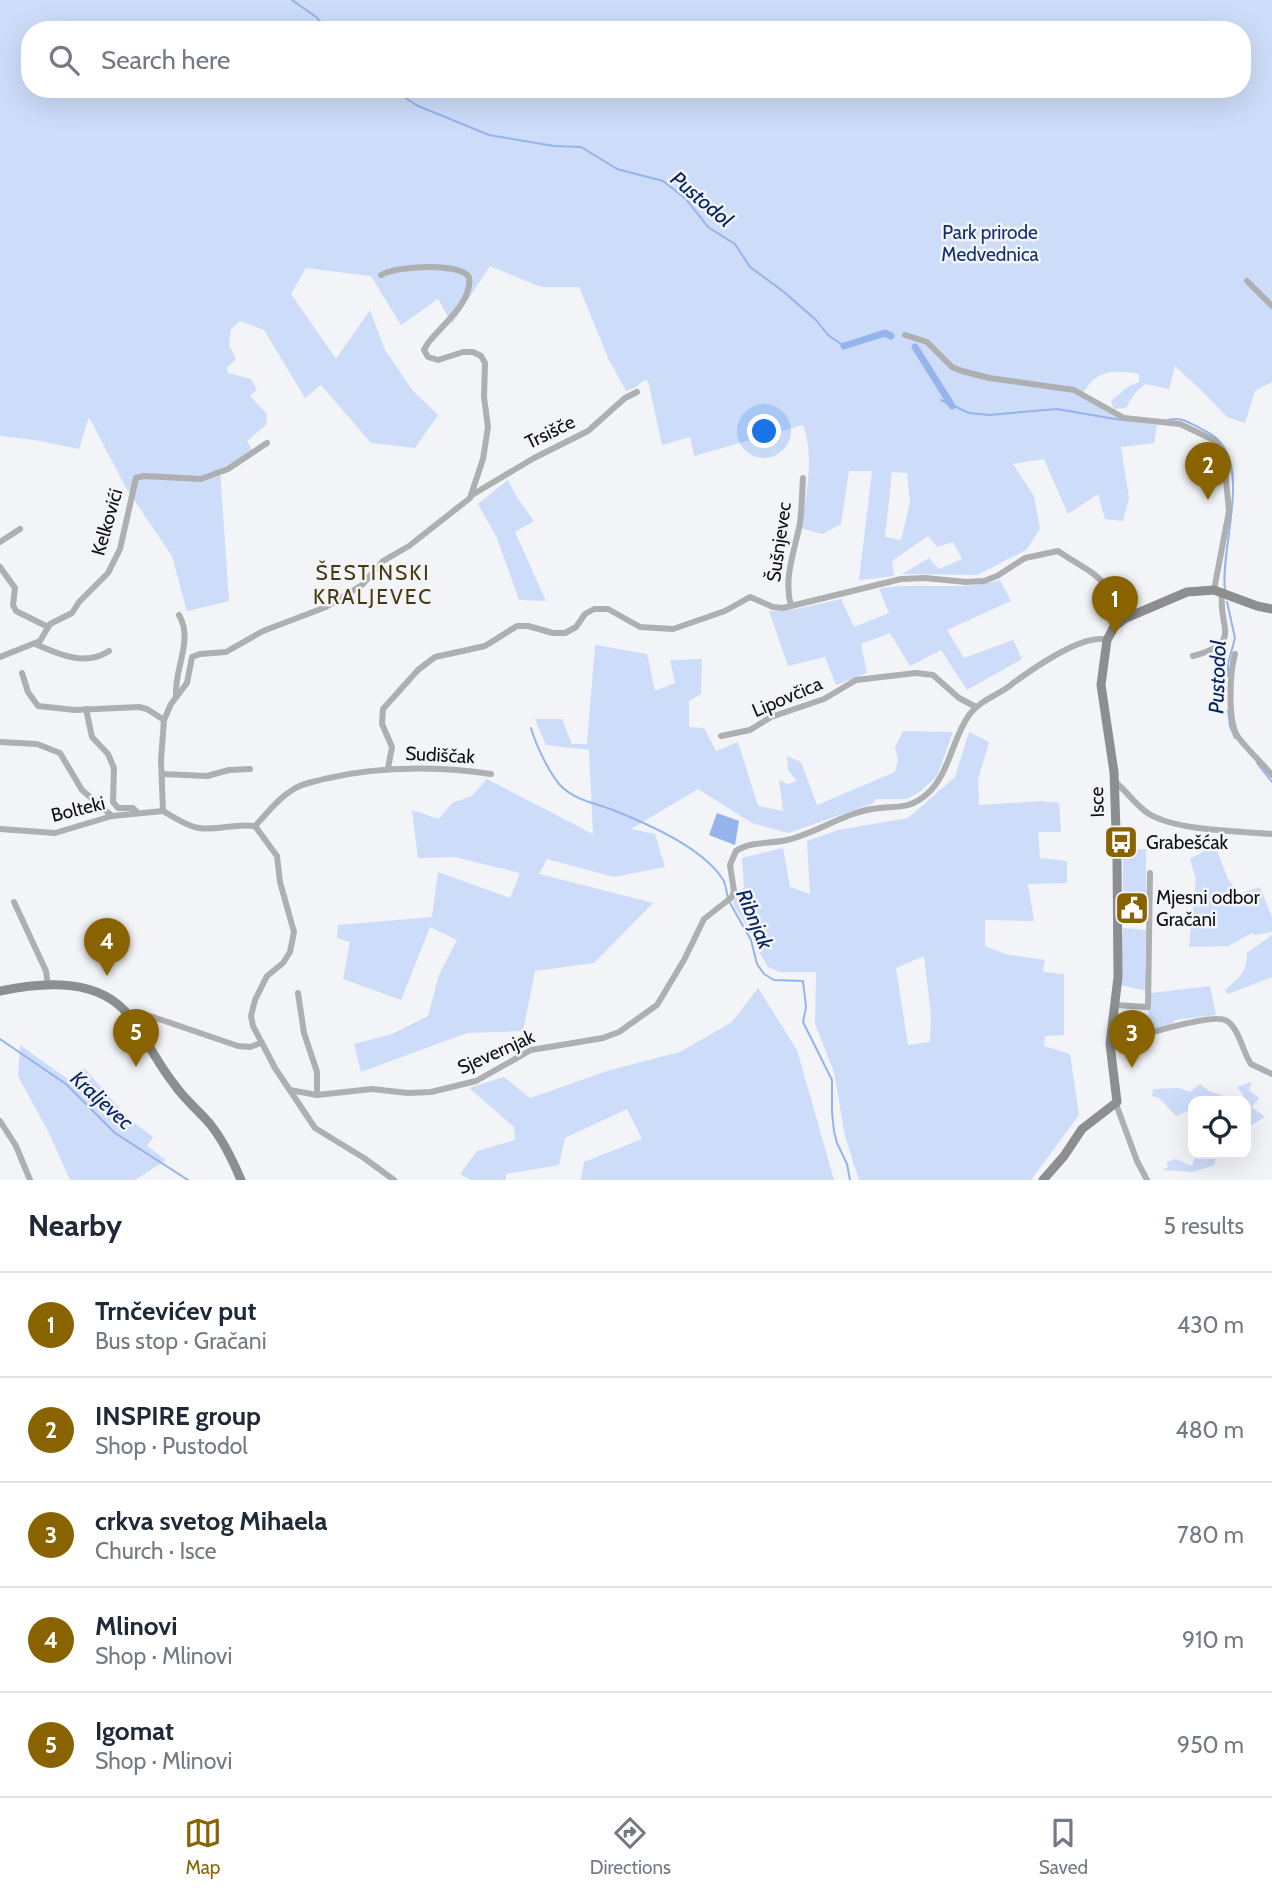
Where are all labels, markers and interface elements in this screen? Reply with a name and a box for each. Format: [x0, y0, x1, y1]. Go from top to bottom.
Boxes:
search box [21, 21, 1251, 98]
icon: search [45, 41, 83, 79]
text: Search here [101, 44, 230, 76]
water label: Pustodol [666, 166, 738, 232]
park label: Park prirode Medvednica [941, 221, 1039, 266]
street label: Trsišče [521, 410, 579, 454]
your location [747, 414, 781, 448]
pin: 2 [1185, 442, 1231, 500]
street label: Kelkovići [86, 486, 128, 558]
street label: Šušnjevec [761, 500, 796, 584]
district label: ŠESTINSKI KRALJEVEC [313, 560, 433, 609]
pin: 1 [1092, 576, 1138, 634]
water label: Pustodol [1203, 640, 1231, 714]
street label: Lipovčica [748, 672, 826, 722]
street label: Sudiščak [405, 742, 476, 768]
street label: Isce [1085, 786, 1109, 818]
street label: Bolteki [49, 791, 107, 827]
bus stop icon: Grabešćak [1102, 823, 1140, 861]
place label: Grabešćak [1146, 831, 1229, 854]
water label: Ribnjak [730, 885, 779, 954]
place label: Mjesni odbor Gračani [1156, 886, 1260, 931]
public building icon: Mjesni odbor Gračani [1113, 889, 1151, 927]
pin: 4 [84, 918, 130, 976]
pin: 5 [113, 1009, 159, 1067]
pin: 3 [1109, 1010, 1155, 1068]
street label: Sjevernjak [454, 1025, 539, 1079]
water label: Kraljevec [65, 1065, 139, 1135]
map controls [1188, 1096, 1251, 1159]
button: locate [1188, 1096, 1251, 1159]
text: Nearby [28, 1207, 122, 1244]
text: 5 results [1163, 1212, 1244, 1240]
text: Trnčevićev put [95, 1295, 256, 1327]
text: 1 [47, 1311, 55, 1339]
text: 430 m [1177, 1311, 1244, 1339]
text: Bus stop · Gračani [95, 1327, 267, 1355]
text: INSPIRE group [95, 1400, 261, 1432]
text: 2 [45, 1416, 57, 1444]
text: 480 m [1175, 1416, 1244, 1444]
text: Shop · Pustodol [95, 1432, 248, 1460]
text: crkva svetog Mihaela [95, 1505, 327, 1537]
text: 3 [45, 1521, 57, 1549]
text: 780 m [1177, 1521, 1244, 1549]
text: Church · Isce [95, 1537, 217, 1565]
text: Mlinovi [95, 1610, 178, 1642]
text: 4 [44, 1626, 58, 1654]
text: 910 m [1182, 1626, 1244, 1654]
text: Shop · Mlinovi [95, 1642, 232, 1670]
text: Igomat [95, 1715, 174, 1747]
text: 5 [45, 1731, 57, 1759]
text: 950 m [1177, 1731, 1244, 1759]
text: Shop · Mlinovi [95, 1747, 232, 1775]
tab: Map [184, 1814, 222, 1879]
tab: Directions [590, 1814, 671, 1879]
tab: Saved [1039, 1814, 1088, 1879]

